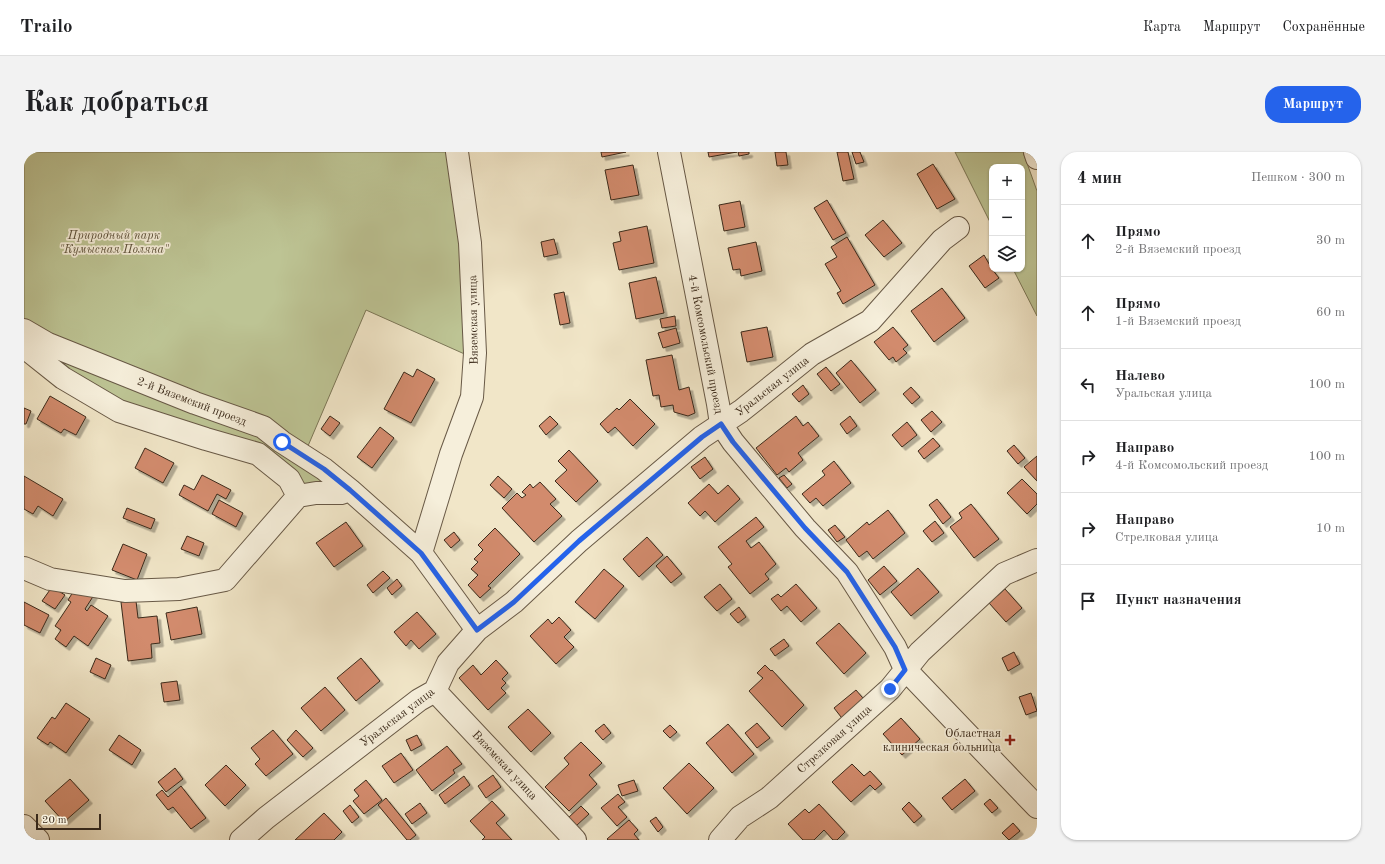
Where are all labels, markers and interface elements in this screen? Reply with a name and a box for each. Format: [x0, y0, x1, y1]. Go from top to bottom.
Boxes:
text: Trailo [20, 18, 73, 37]
text: Карта [1143, 20, 1181, 34]
text: Маршрут [1203, 20, 1260, 34]
text: Сохранённые [1282, 20, 1365, 34]
button: Маршрут [1265, 86, 1361, 123]
text: Как добраться [24, 90, 209, 118]
map controls [989, 164, 1025, 272]
button: + [989, 164, 1025, 200]
text: 4 мин [1077, 170, 1122, 187]
text: Пешком · 300 m [1251, 171, 1345, 184]
button: − [989, 200, 1025, 236]
text: Прямо [1115, 225, 1161, 240]
park label: Природный парк "Кумысная Поляна" [59, 230, 170, 256]
icon: ahead [1077, 230, 1099, 252]
text: 30 m [1316, 234, 1345, 247]
button: layers [989, 236, 1025, 272]
text: 2-й Вяземский проезд [1115, 243, 1241, 256]
street label: 4-й Комсомольский проезд [686, 274, 724, 415]
street label: Вяземская улица [467, 275, 481, 365]
text: Прямо [1115, 297, 1161, 312]
icon: ahead [1077, 302, 1099, 324]
text: 60 m [1316, 306, 1345, 319]
text: 1-й Вяземский проезд [1115, 315, 1241, 328]
street label: Уральская улица [734, 354, 812, 419]
text: Налево [1115, 369, 1165, 384]
icon: left [1077, 374, 1099, 396]
street label: 2-й Вяземский проезд [135, 375, 248, 428]
text: 100 m [1308, 378, 1345, 391]
text: Уральская улица [1115, 387, 1212, 400]
route start [273, 433, 291, 451]
text: Направо [1115, 441, 1174, 456]
icon: right [1077, 446, 1099, 468]
text: 100 m [1308, 450, 1345, 463]
text: 4-й Комсомольский проезд [1115, 459, 1268, 472]
text: Направо [1115, 513, 1174, 528]
icon: right [1077, 518, 1099, 540]
text: 10 m [1316, 522, 1345, 535]
text: Стрелковая улица [1115, 531, 1218, 544]
icon: arrive [1077, 590, 1099, 612]
text: Пункт назначения [1115, 593, 1242, 608]
route end [881, 680, 899, 698]
street label: Уральская улица [358, 686, 437, 750]
street label: Стрелковая улица [795, 703, 874, 776]
place label: Областная клиническая больница [883, 728, 1001, 754]
street label: Вяземская улица [469, 729, 539, 803]
marker: Областная клиническая больница [1004, 734, 1016, 746]
scale bar [36, 812, 101, 831]
text: 20 m [42, 815, 67, 826]

